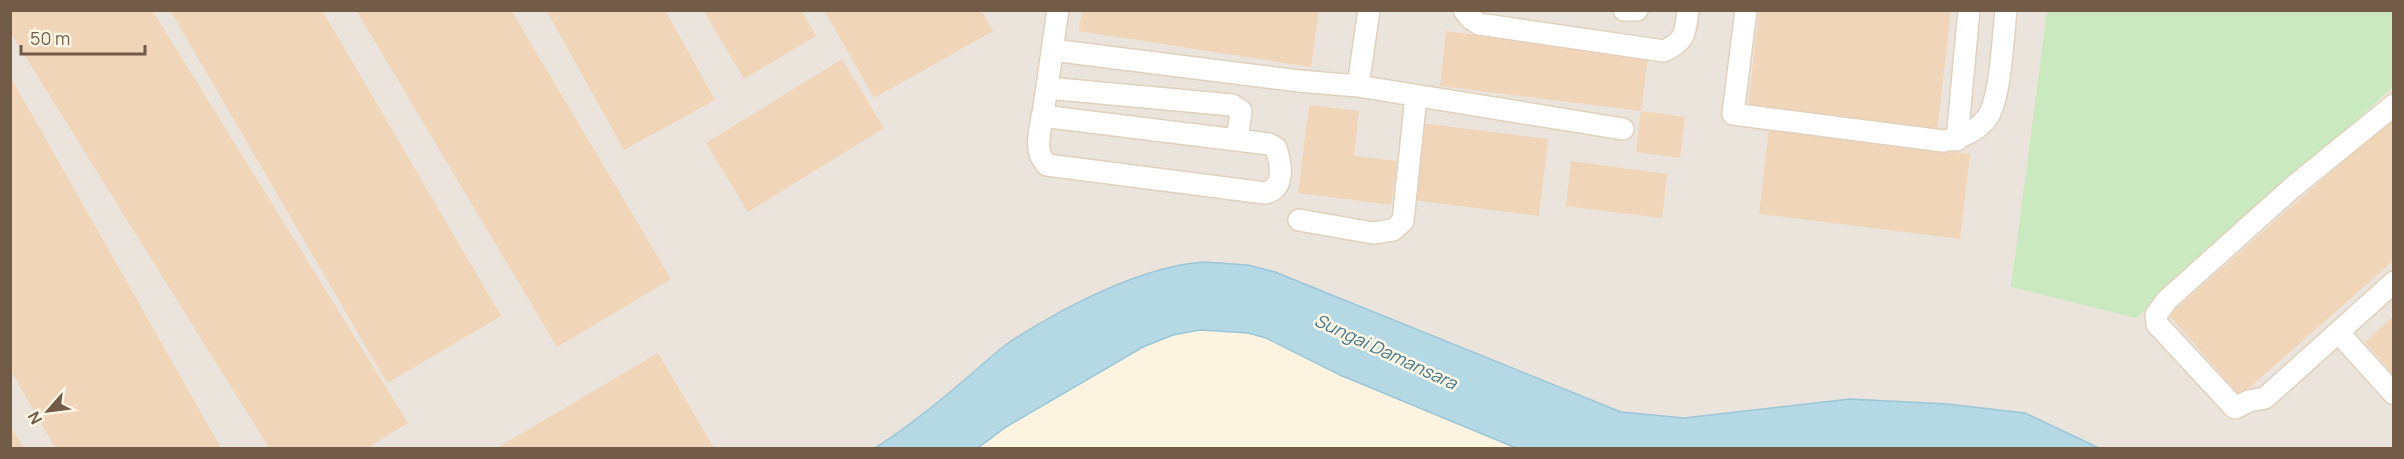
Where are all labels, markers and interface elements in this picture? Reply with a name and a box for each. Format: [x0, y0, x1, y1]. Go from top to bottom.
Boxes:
scale bar [21, 18, 146, 56]
text: 50 m [30, 26, 70, 50]
water label: Sungai Damansara [1311, 307, 1462, 395]
north arrow [18, 381, 78, 441]
text: N [22, 408, 47, 428]

